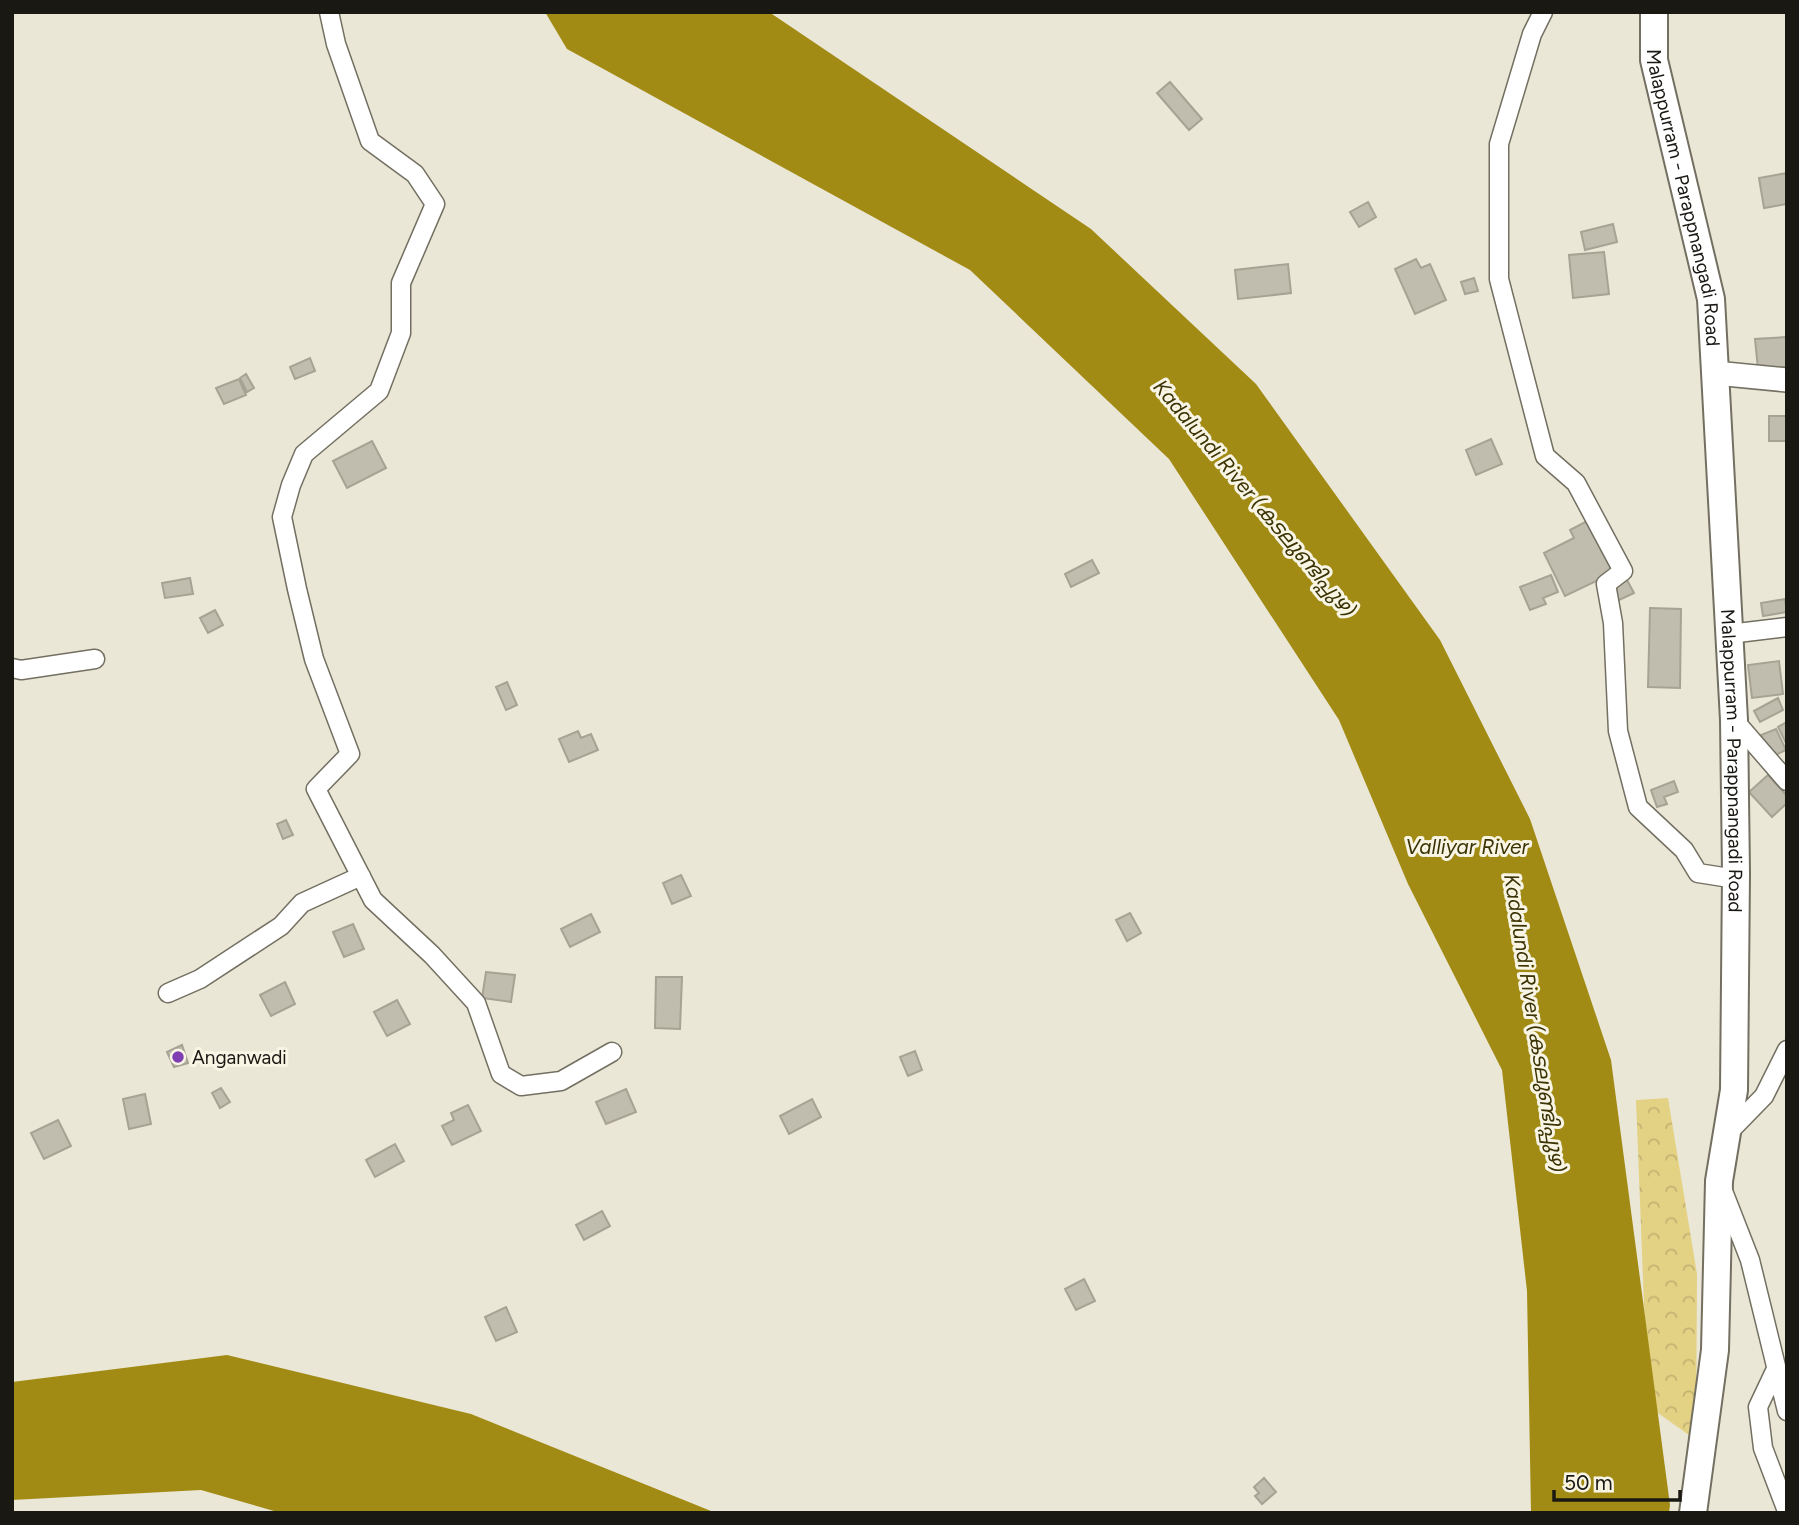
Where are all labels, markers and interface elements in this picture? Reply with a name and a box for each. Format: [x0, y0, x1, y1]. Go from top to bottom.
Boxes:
street label: Malappurram - Parappnangadi Road [1643, 49, 1725, 347]
water label: Kadalundi River (കടലുണ്ടിപ്പുഴ) [1147, 374, 1362, 623]
street label: Malappurram - Parappnangadi Road [1716, 608, 1748, 913]
water label: Valliyar River [1405, 834, 1529, 859]
water label: Kadalundi River (കടലുണ്ടിപ്പുഴ) [1497, 872, 1571, 1174]
place label: Anganwadi [192, 1046, 287, 1069]
marker: Anganwadi [170, 1049, 186, 1065]
scale bar [1554, 1458, 1680, 1502]
text: 50 m [1564, 1470, 1613, 1495]

